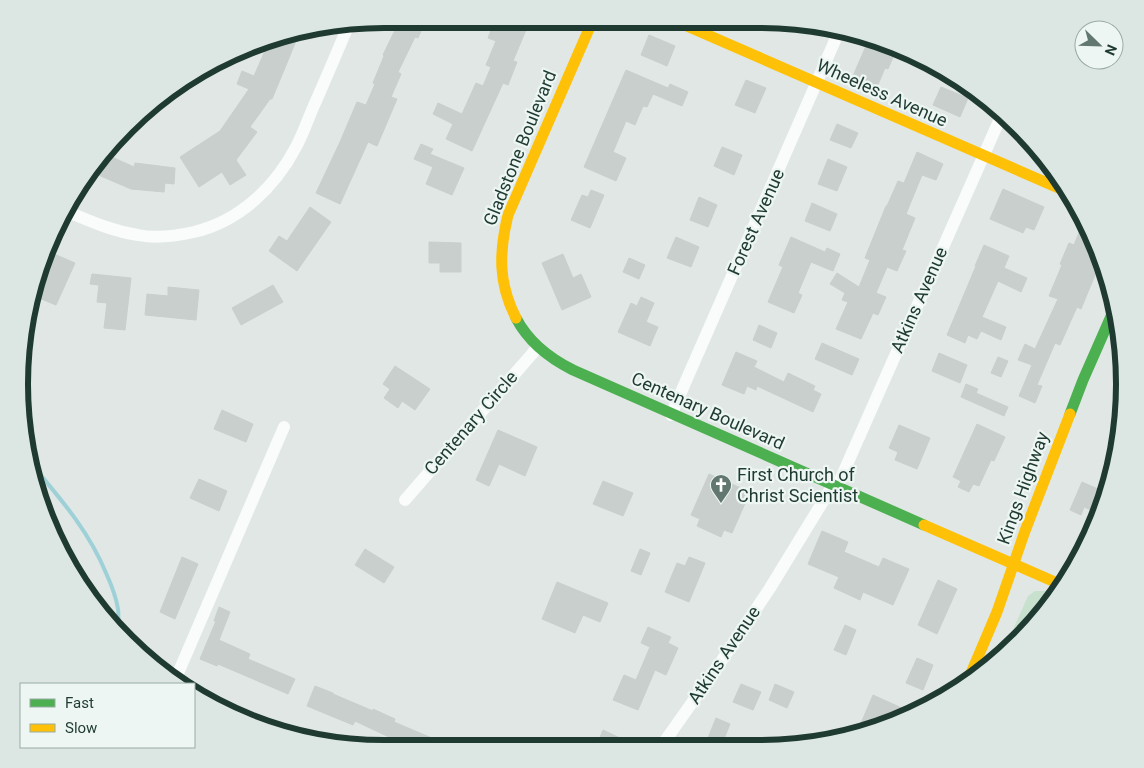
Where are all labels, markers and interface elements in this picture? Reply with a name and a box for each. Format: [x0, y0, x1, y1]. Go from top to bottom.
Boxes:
north arrow [1074, 20, 1124, 70]
text: N [1102, 42, 1120, 58]
street label: Wheeless Avenue [814, 54, 951, 131]
street label: Gladstone Boulevard [479, 67, 560, 228]
street label: Forest Avenue [723, 165, 788, 278]
street label: Atkins Avenue [886, 244, 951, 356]
street label: Centenary Circle [420, 366, 522, 479]
street label: Centenary Boulevard [628, 367, 788, 454]
street label: Kings Highway [992, 428, 1053, 547]
place label: First Church of Christ Scientist [737, 464, 858, 506]
church icon: First Church of Christ Scientist [709, 473, 733, 504]
street label: Atkins Avenue [683, 602, 764, 708]
legend [20, 683, 195, 748]
text: Fast [65, 694, 94, 712]
text: Slow [65, 719, 97, 737]

